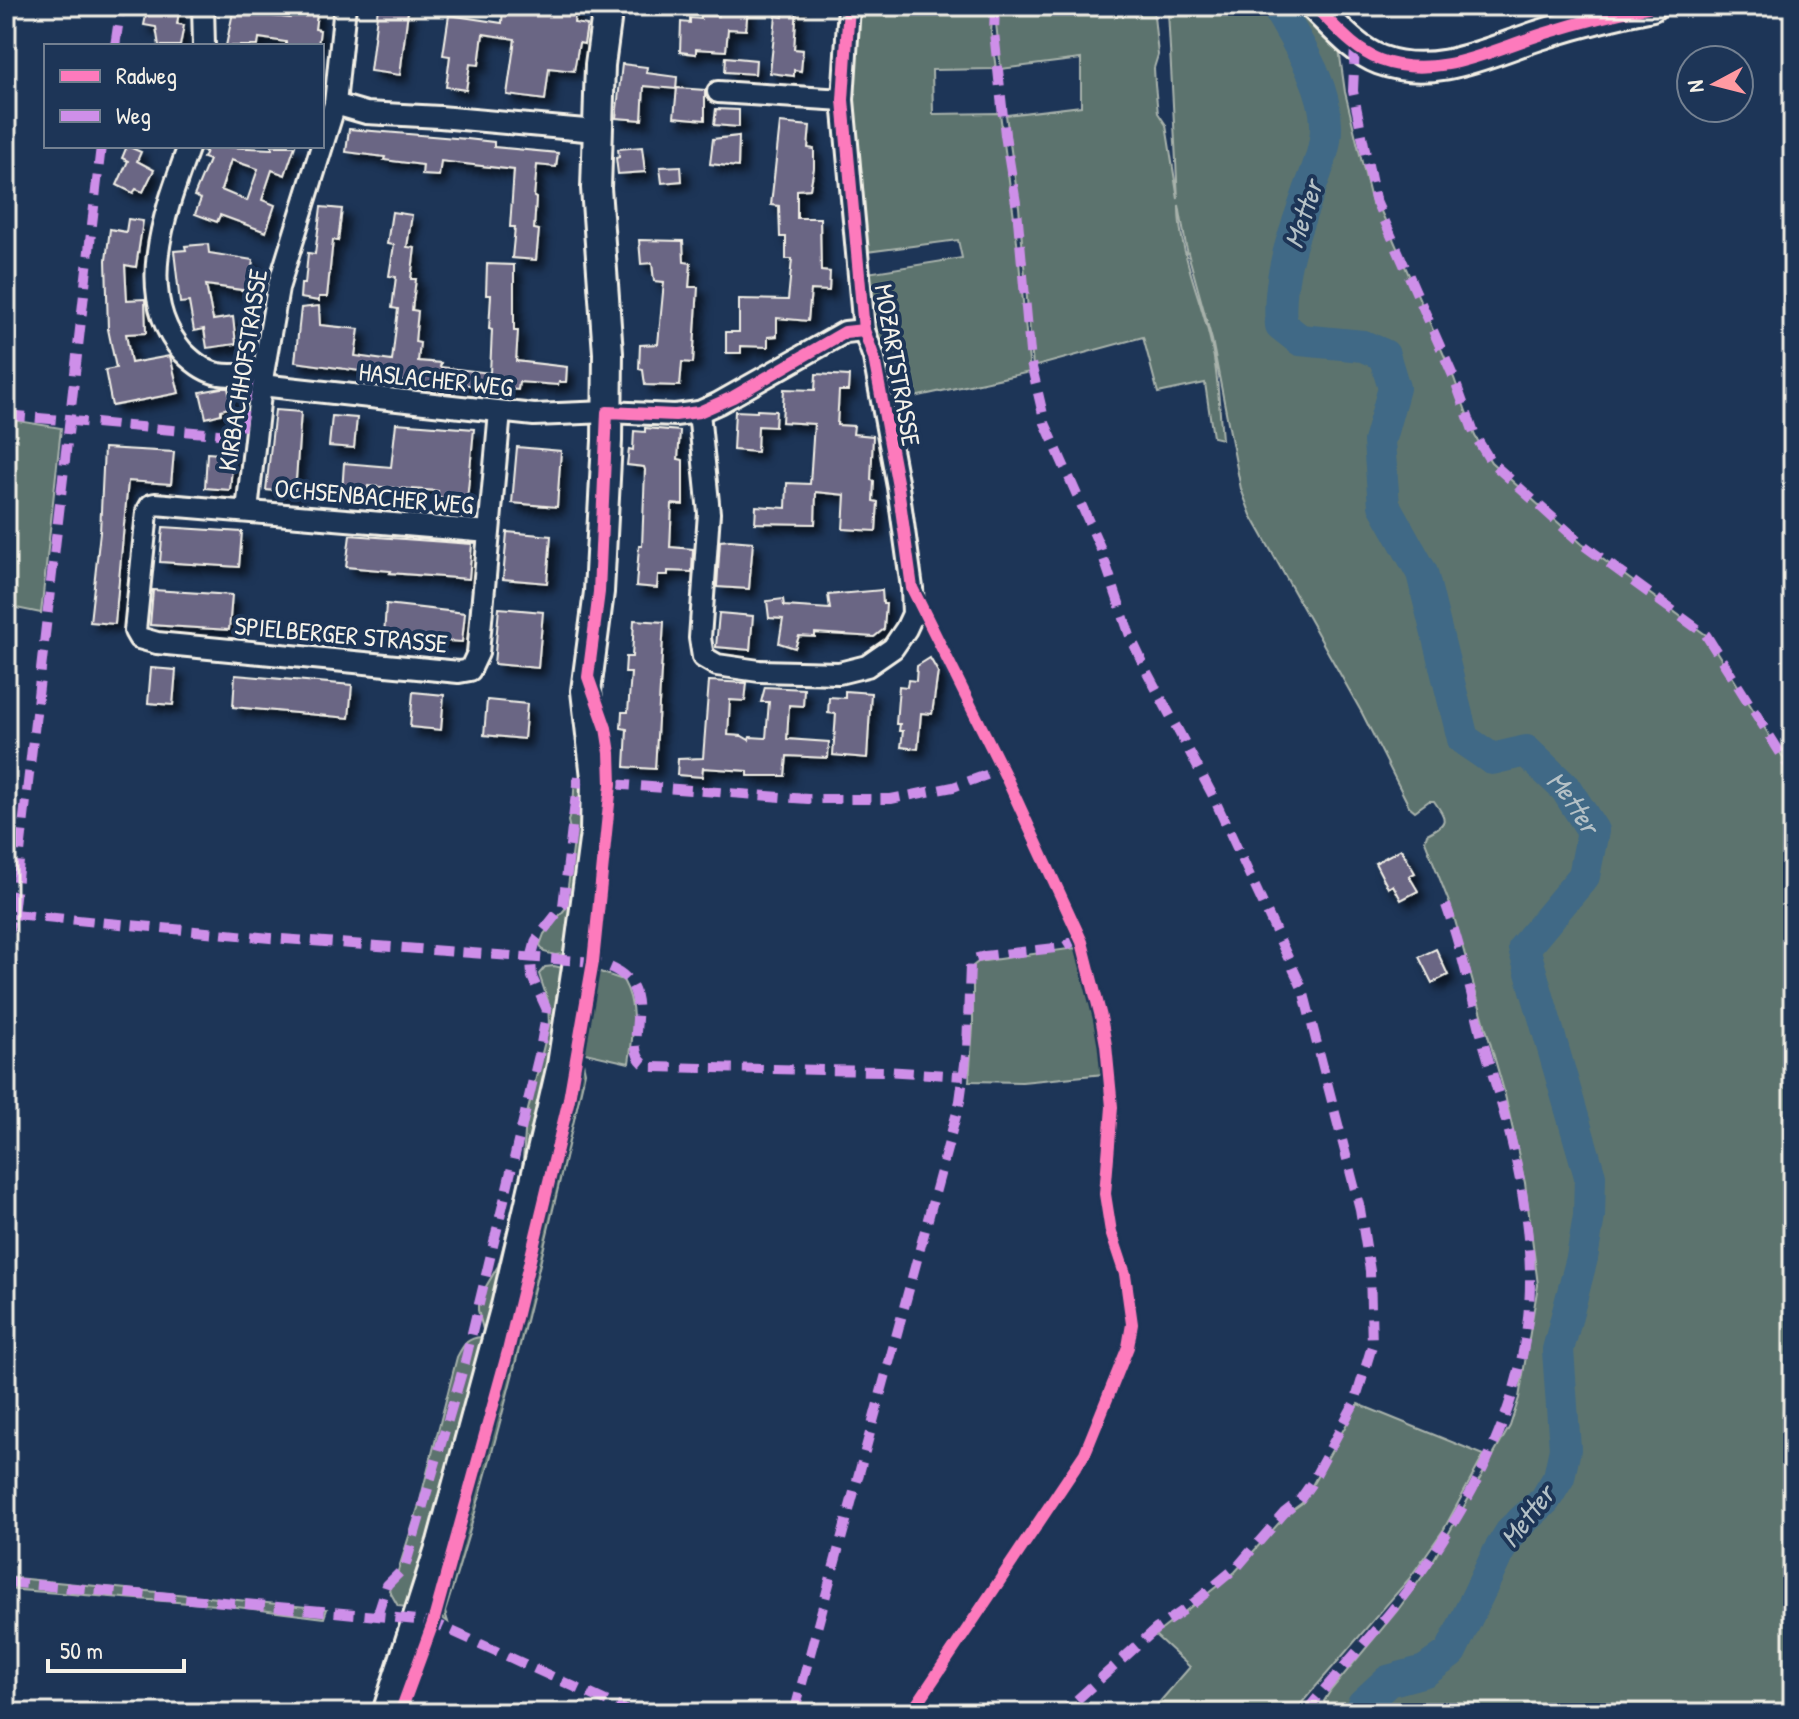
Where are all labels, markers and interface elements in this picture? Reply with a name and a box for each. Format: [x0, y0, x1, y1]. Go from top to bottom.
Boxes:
legend [44, 44, 324, 148]
north arrow [1675, 44, 1755, 124]
text: Radweg [116, 59, 177, 91]
text: N [1680, 79, 1711, 94]
text: Weg [116, 99, 151, 131]
water label: Metter [1274, 172, 1333, 253]
street label: KIRBACHHOFSTRASSE [209, 266, 275, 474]
street label: MOZARTSTRASSE [867, 281, 930, 449]
street label: HASLACHER WEG [357, 354, 515, 405]
street label: OCHSENBACHER WEG [273, 470, 475, 522]
street label: SPIELBERGER STRASSE [233, 607, 450, 661]
water label: Metter [1539, 762, 1611, 844]
water label: Metter [1491, 1475, 1565, 1555]
scale bar [48, 1623, 184, 1673]
text: 50 m [60, 1634, 103, 1666]

